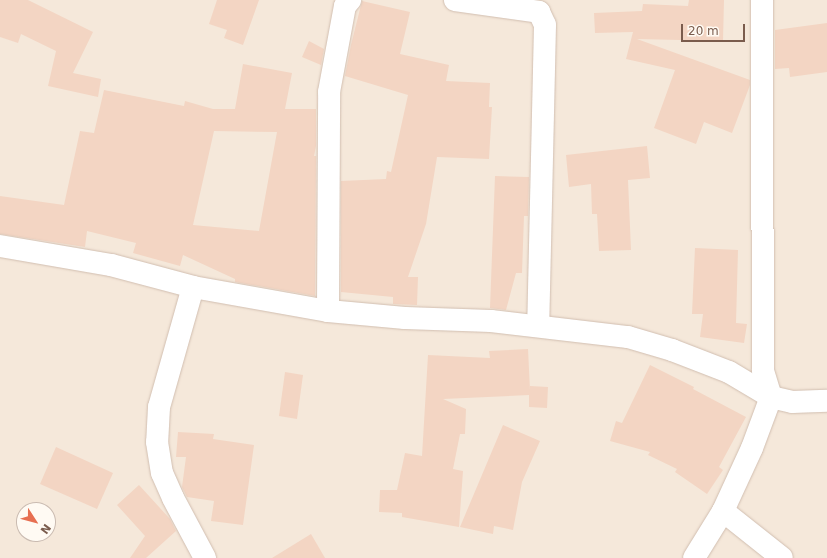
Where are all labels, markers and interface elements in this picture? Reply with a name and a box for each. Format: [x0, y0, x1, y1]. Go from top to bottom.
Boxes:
scale bar [683, 16, 747, 42]
text: 20 m [688, 24, 719, 38]
north arrow [16, 502, 56, 542]
text: N [37, 521, 53, 536]

